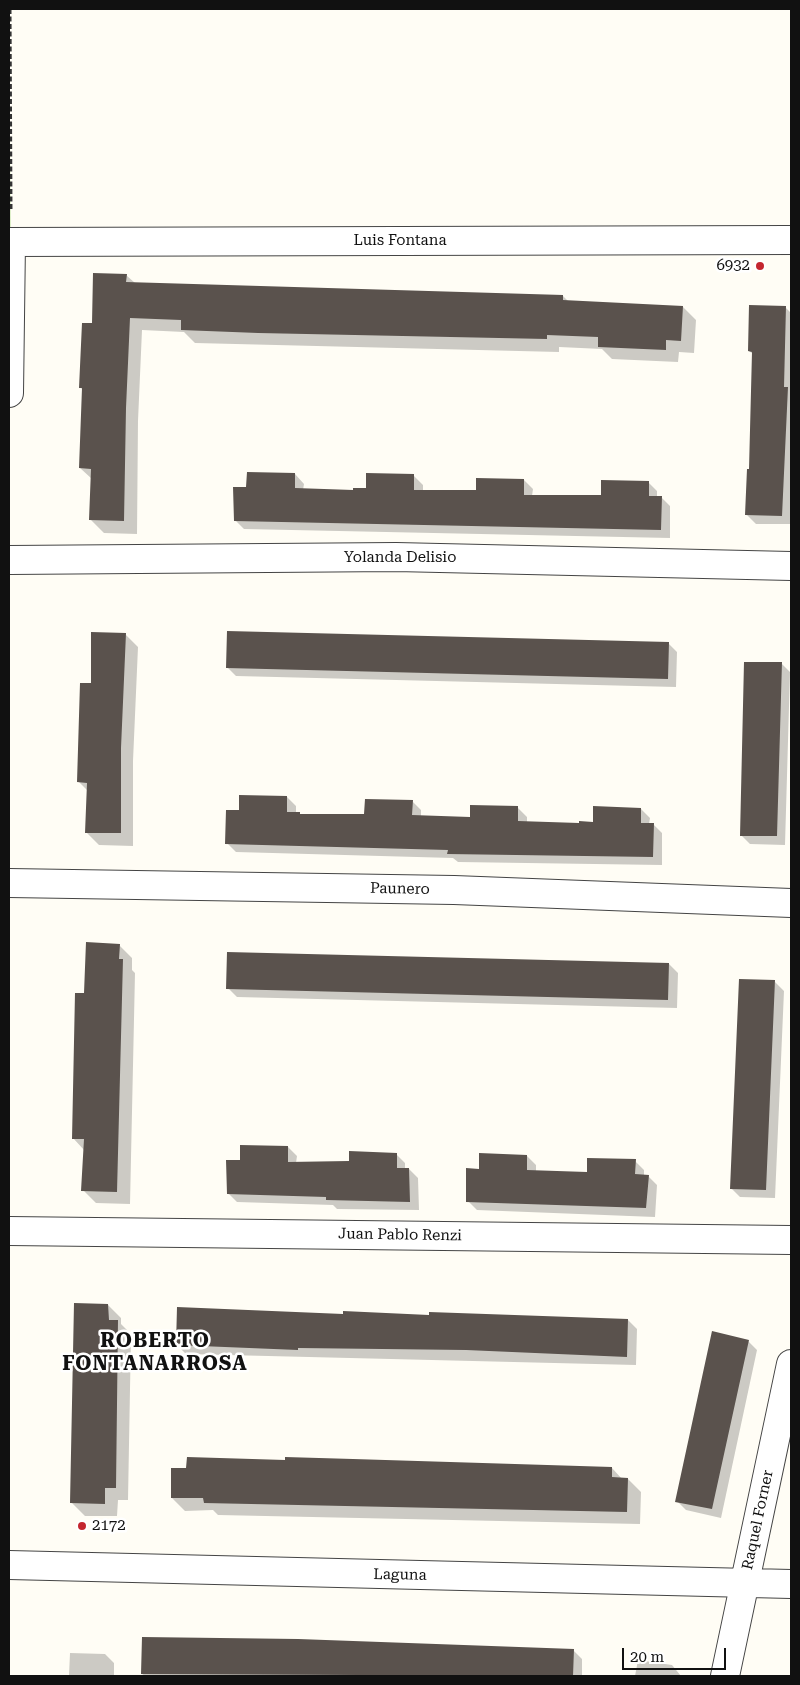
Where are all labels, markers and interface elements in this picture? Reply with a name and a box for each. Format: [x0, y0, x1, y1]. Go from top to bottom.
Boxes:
street label: Luis Fontana [353, 232, 447, 250]
place label: 6932 [716, 257, 750, 275]
marker: 6932 [754, 260, 766, 272]
street label: Yolanda Delisio [344, 549, 456, 567]
street label: Paunero [370, 879, 430, 899]
street label: Juan Pablo Renzi [338, 1225, 462, 1245]
district label: ROBERTO FONTANARROSA [61, 1329, 249, 1376]
street label: Raquel Forner [739, 1469, 777, 1571]
place label: 2172 [92, 1517, 126, 1535]
marker: 2172 [76, 1520, 88, 1532]
street label: Laguna [373, 1566, 427, 1584]
scale bar [625, 1638, 729, 1670]
text: 20 m [630, 1648, 664, 1666]

